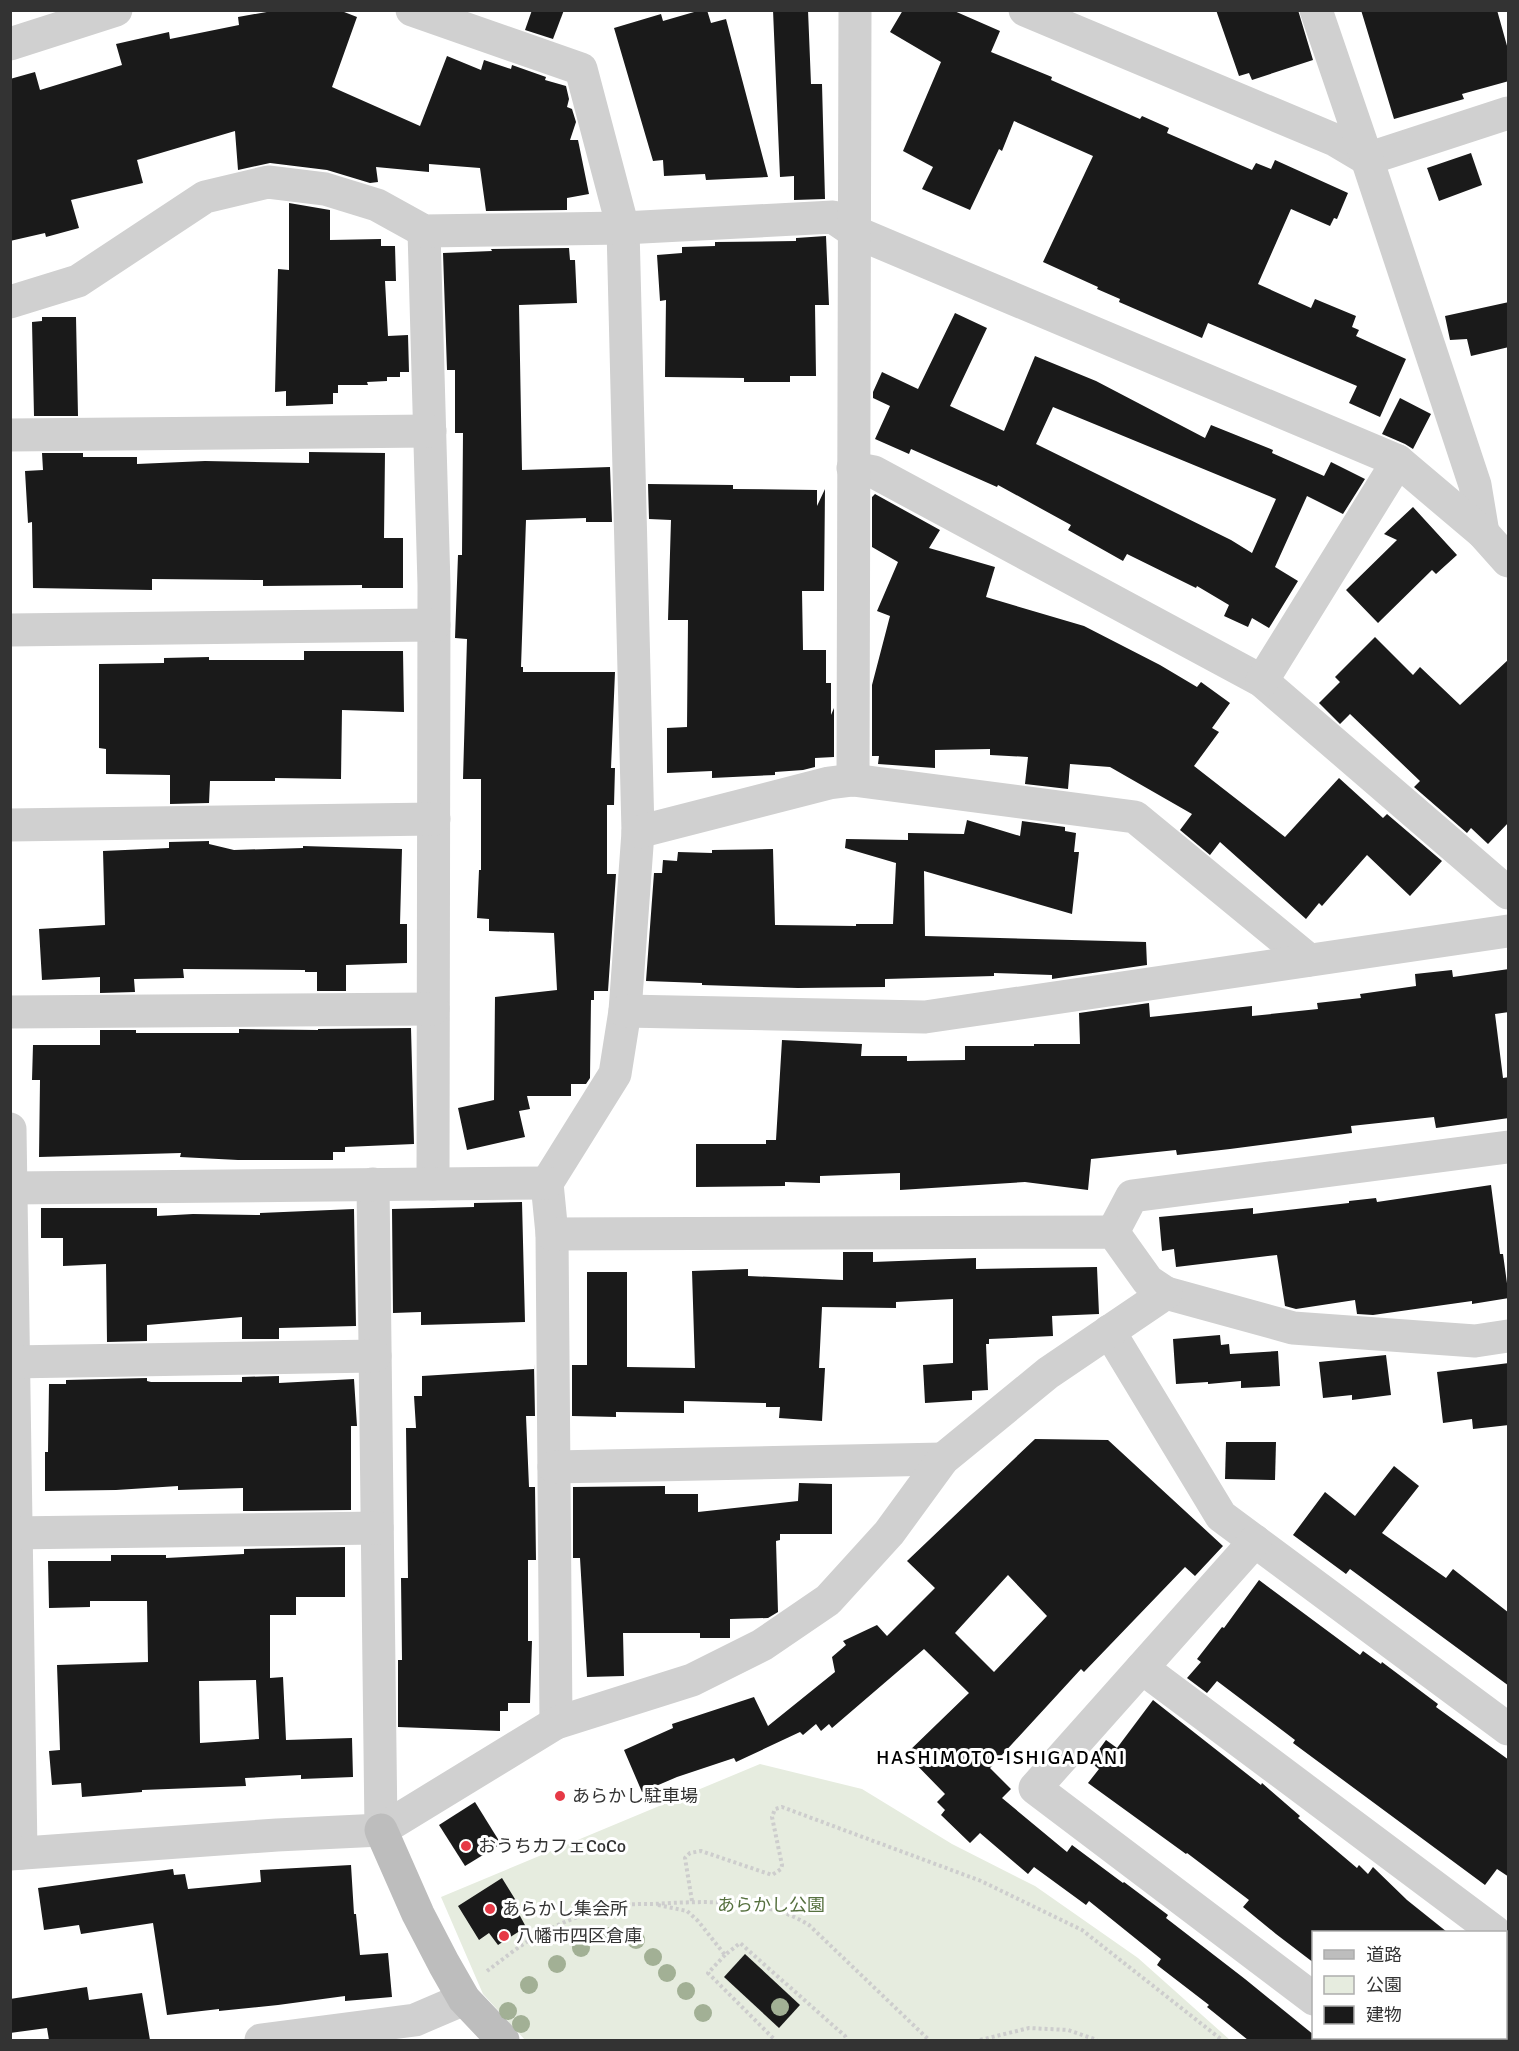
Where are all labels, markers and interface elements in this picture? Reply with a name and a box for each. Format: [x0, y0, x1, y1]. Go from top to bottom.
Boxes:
district label: HASHIMOTO-ISHIGADANI [876, 1745, 1126, 1770]
place label: あらかし駐車場 [572, 1785, 698, 1807]
marker: あらかし駐車場 [553, 1789, 567, 1803]
place label: おうちカフェCoCo [478, 1835, 626, 1857]
marker: おうちカフェCoCo [459, 1839, 473, 1853]
park label: あらかし公園 [717, 1894, 825, 1916]
place label: あらかし集会所 [502, 1898, 628, 1920]
marker: あらかし集会所 [483, 1902, 497, 1916]
place label: 八幡市四区倉庫 [516, 1925, 642, 1947]
marker: 八幡市四区倉庫 [497, 1929, 511, 1943]
legend [1312, 1931, 1507, 2039]
text: 道路 [1366, 1944, 1402, 1966]
text: 公園 [1366, 1974, 1402, 1996]
text: 建物 [1366, 2004, 1402, 2026]

